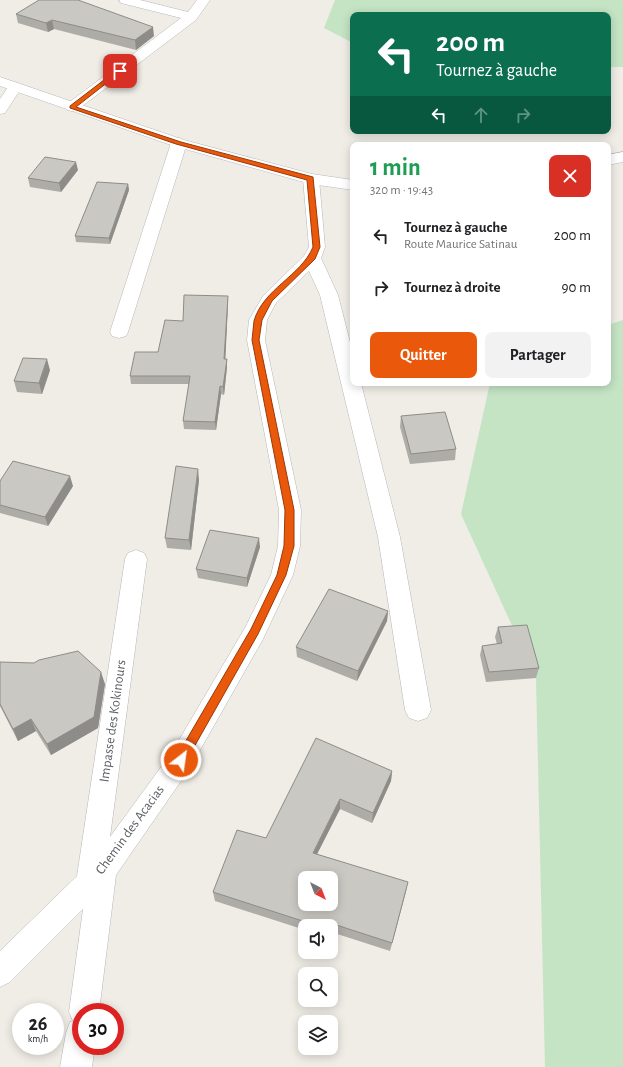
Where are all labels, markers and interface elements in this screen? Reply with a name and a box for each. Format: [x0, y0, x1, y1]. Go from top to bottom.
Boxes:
icon: left [370, 28, 422, 80]
text: 200 m [436, 29, 505, 57]
pin [103, 54, 137, 88]
icon: arrive [109, 60, 131, 82]
text: Tournez à gauche [436, 62, 557, 80]
icon: left [428, 104, 450, 126]
icon: ahead [470, 104, 492, 126]
icon: right [512, 104, 534, 126]
button: close [549, 155, 591, 197]
text: 1 min [370, 156, 421, 180]
text: 320 m · 19:43 [370, 184, 433, 197]
text: Tournez à gauche [404, 220, 507, 235]
icon: left [370, 225, 392, 247]
text: 200 m [554, 228, 591, 243]
text: Route Maurice Satinau [404, 238, 518, 251]
icon: right [370, 277, 392, 299]
text: Tournez à droite [404, 280, 501, 295]
text: 90 m [562, 280, 591, 295]
button: Quitter [370, 332, 477, 378]
button: Partager [485, 332, 591, 378]
street label: Impasse des Kokinours [97, 659, 129, 783]
position arrow [160, 739, 202, 781]
street label: Chemin des Acacias [93, 783, 167, 877]
north arrow [298, 871, 338, 911]
map controls [298, 871, 338, 1055]
button: sound [298, 919, 338, 959]
button: search [298, 967, 338, 1007]
speed limit sign: 30 [72, 1003, 124, 1055]
text: 26 [28, 1014, 48, 1034]
button: layers [298, 1015, 338, 1055]
text: km/h [28, 1034, 48, 1044]

